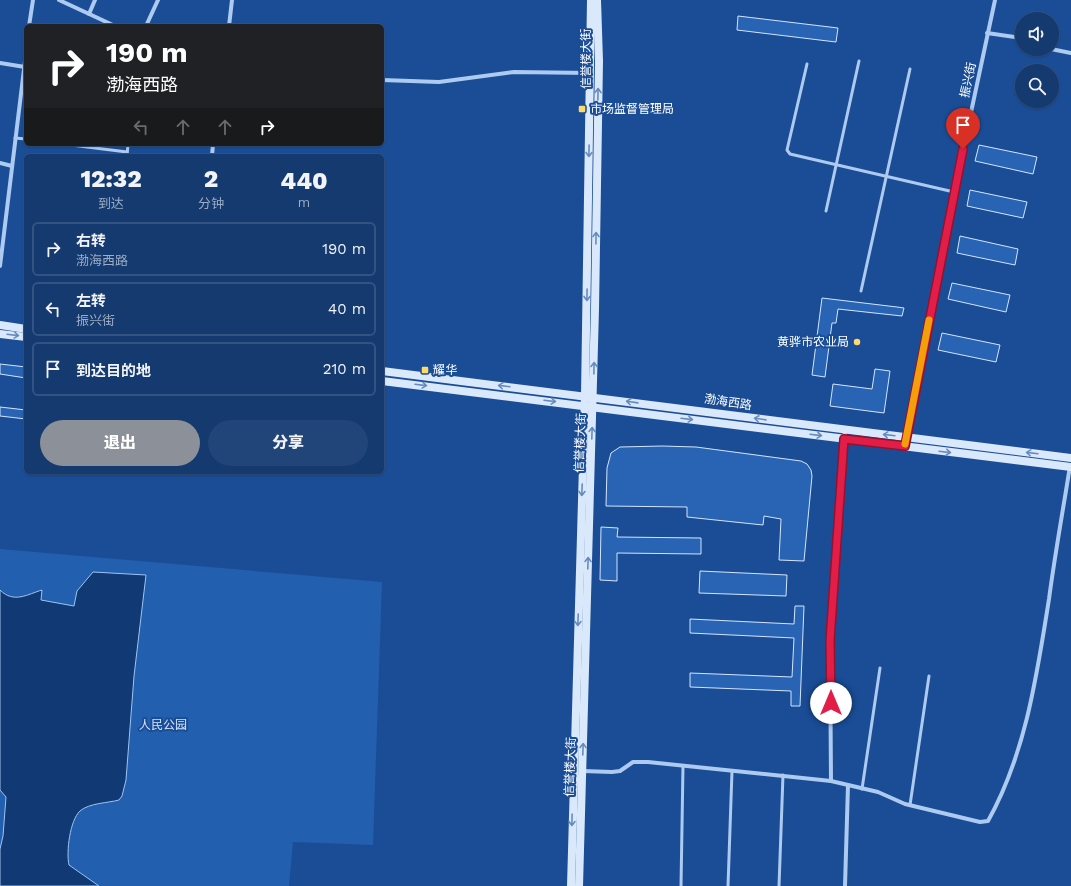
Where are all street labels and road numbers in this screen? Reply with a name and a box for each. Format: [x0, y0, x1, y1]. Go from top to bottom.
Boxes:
street label: 信誉楼大街 [579, 29, 593, 89]
street label: 振兴街 [957, 61, 979, 99]
street label: 渤海西路 [703, 392, 753, 412]
street label: 信誉楼大街 [572, 413, 588, 473]
street label: 信誉楼大街 [562, 737, 578, 797]

